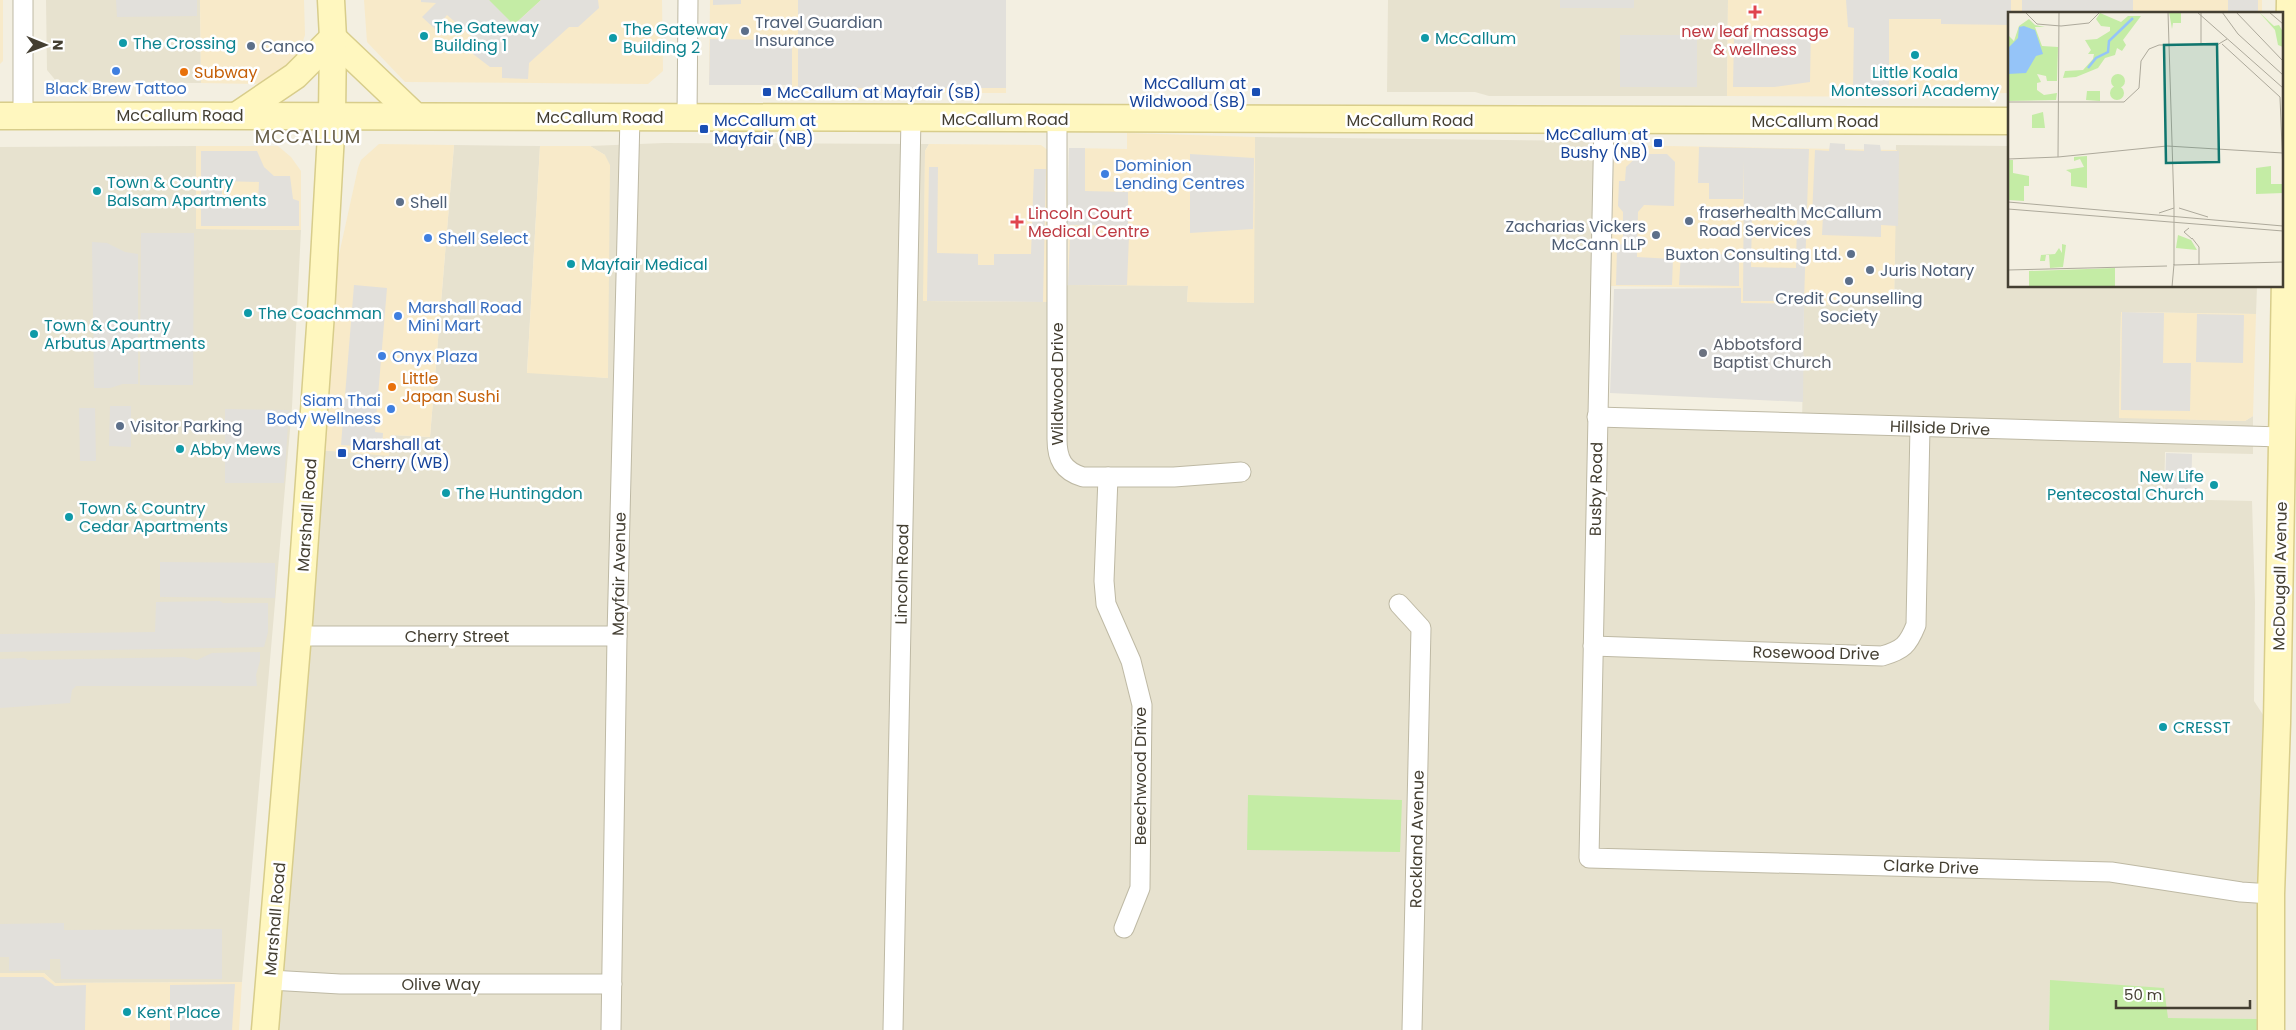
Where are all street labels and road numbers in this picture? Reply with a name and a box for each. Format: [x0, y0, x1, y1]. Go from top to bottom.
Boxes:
street label: McCallum Road [116, 104, 244, 127]
street label: McCallum Road [536, 106, 664, 129]
street label: McCallum Road [941, 108, 1069, 131]
street label: McCallum Road [1346, 109, 1474, 132]
street label: McCallum Road [1751, 110, 1879, 133]
street label: Wildwood Drive [1046, 322, 1069, 446]
street label: Hillside Drive [1889, 415, 1991, 441]
street label: Busby Road [1584, 442, 1608, 536]
street label: Marshall Road [292, 457, 322, 573]
street label: McDougall Avenue [2267, 501, 2293, 651]
street label: Mayfair Avenue [606, 512, 632, 636]
street label: Lincoln Road [890, 523, 914, 625]
street label: Cherry Street [405, 625, 509, 648]
street label: Rosewood Drive [1752, 640, 1880, 666]
street label: Beechwood Drive [1129, 707, 1152, 845]
street label: Rockland Avenue [1404, 770, 1430, 908]
street label: Clarke Drive [1883, 854, 1979, 880]
street label: Marshall Road [259, 861, 291, 977]
street label: Olive Way [401, 973, 481, 996]

